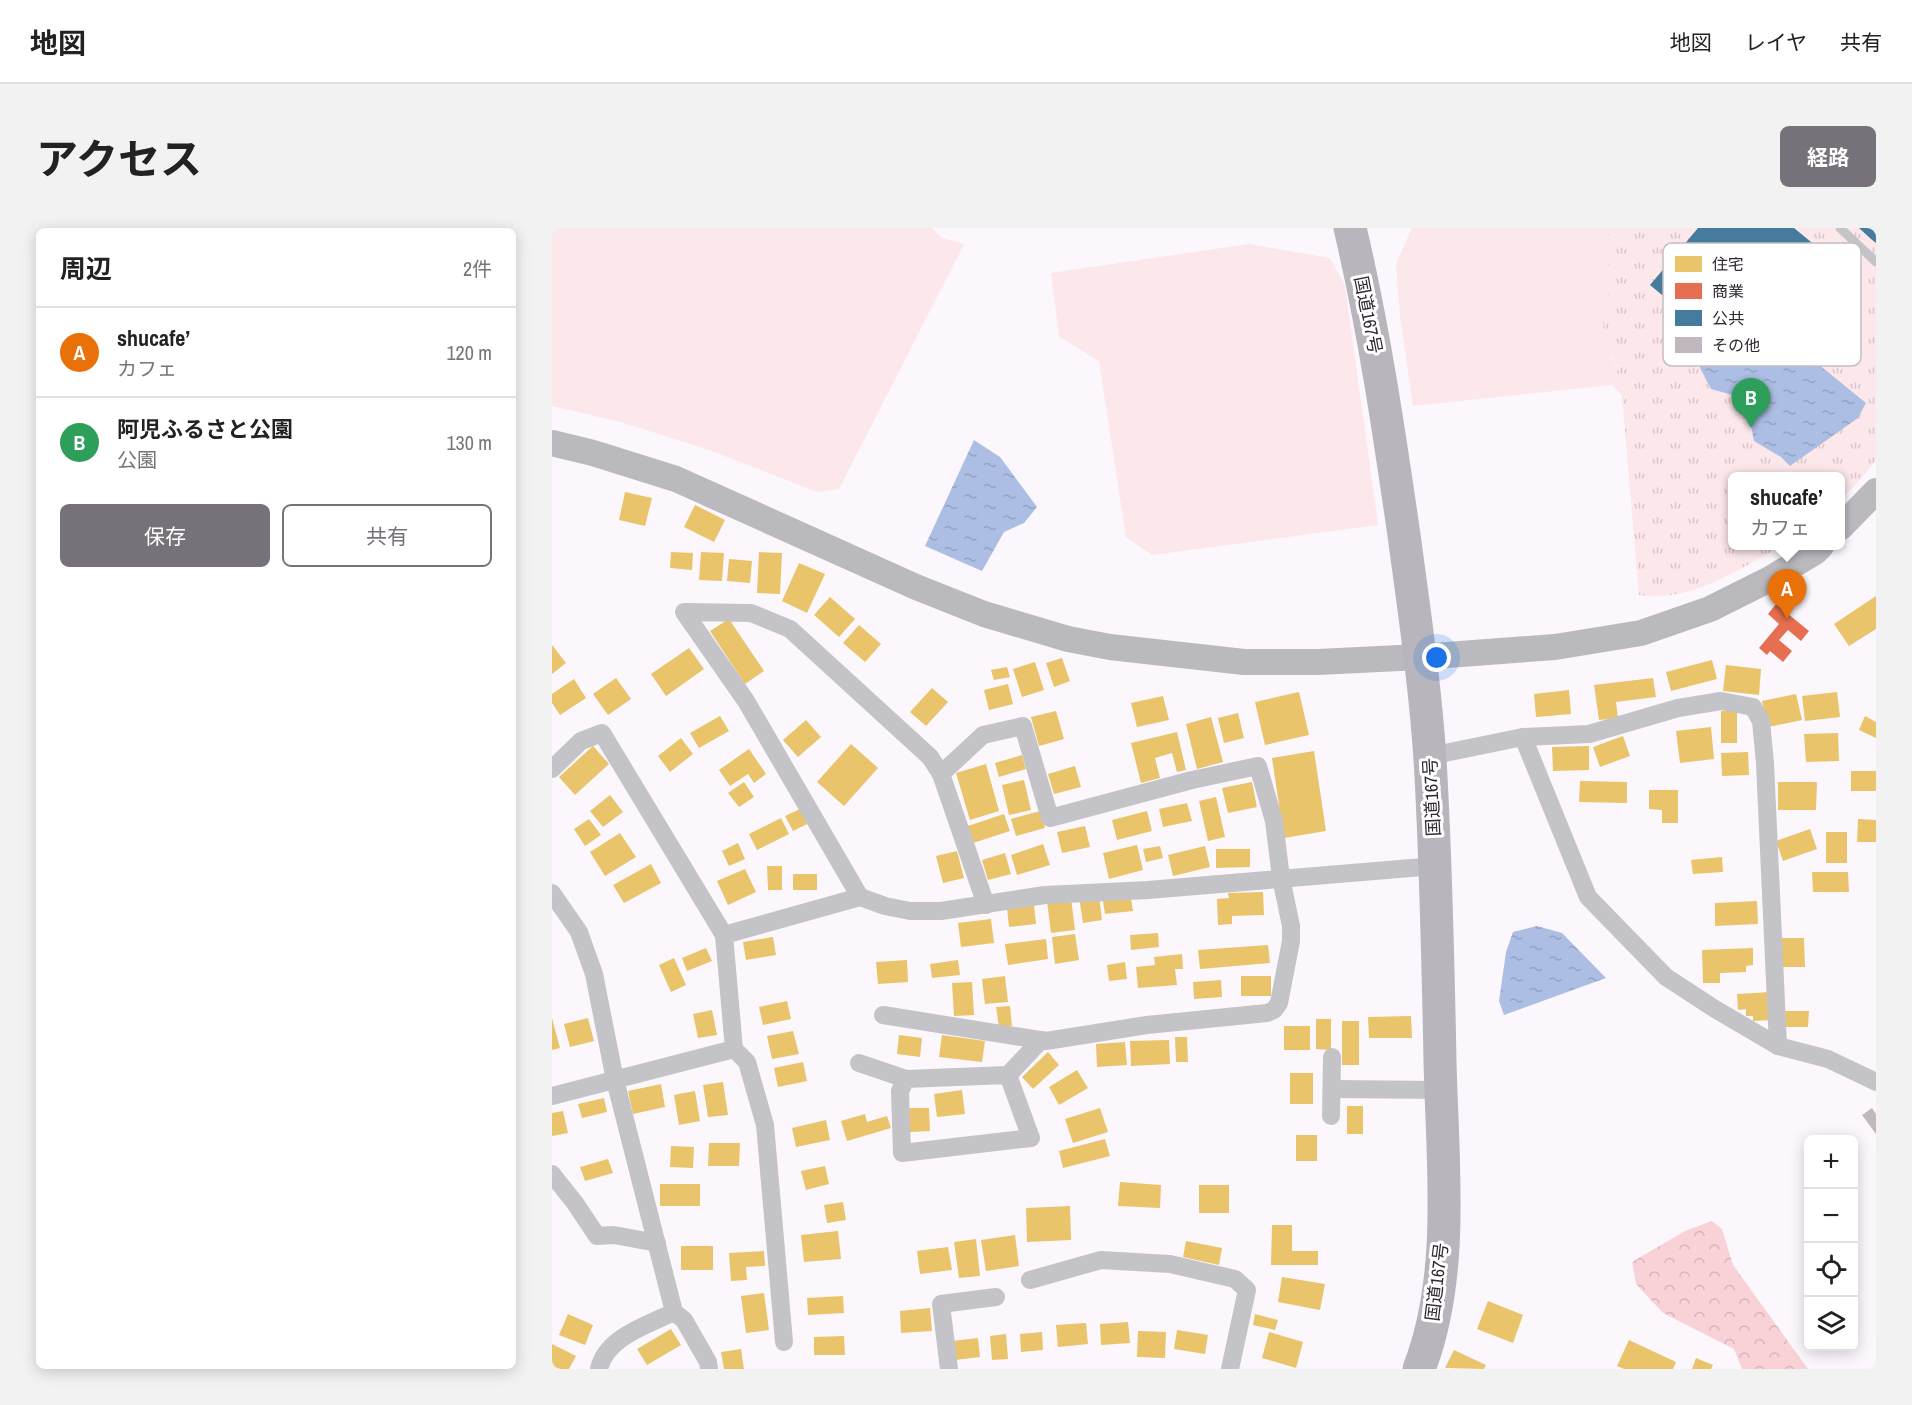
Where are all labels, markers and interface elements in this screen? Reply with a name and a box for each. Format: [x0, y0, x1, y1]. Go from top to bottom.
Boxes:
text: 地図 [30, 24, 86, 62]
text: 地図 [1670, 28, 1712, 57]
text: レイヤ [1745, 28, 1807, 57]
text: 共有 [1840, 28, 1882, 57]
button: 経路 [1780, 126, 1876, 187]
text: アクセス [36, 131, 202, 187]
legend [1663, 243, 1861, 366]
text: 周辺 [60, 251, 112, 286]
text: 住宅 [1712, 253, 1744, 275]
text: 2件 [463, 255, 492, 282]
street label: 国道167号 [1349, 274, 1388, 356]
text: 商業 [1712, 280, 1744, 302]
text: 公共 [1712, 307, 1744, 329]
text: shucafe’ [117, 323, 190, 353]
text: その他 [1712, 334, 1760, 356]
text: A [74, 339, 85, 366]
text: 120 m [446, 339, 492, 366]
text: カフェ [117, 355, 177, 382]
pin: B [1732, 378, 1770, 428]
text: 阿児ふるさと公園 [117, 414, 293, 444]
text: B [74, 429, 85, 456]
text: 130 m [446, 429, 492, 456]
text: 公園 [117, 446, 157, 473]
popup [1728, 472, 1845, 550]
text: shucafe’ [1750, 482, 1823, 512]
button: 保存 [60, 504, 270, 567]
button: 共有 [282, 504, 492, 567]
text: カフェ [1750, 514, 1810, 541]
pin: A [1768, 570, 1806, 619]
your location [1422, 643, 1451, 672]
street label: 国道167号 [1417, 757, 1446, 837]
map controls [1804, 1135, 1858, 1351]
button: + [1804, 1135, 1858, 1189]
button: − [1804, 1189, 1858, 1243]
street label: 国道167号 [1419, 1241, 1454, 1322]
button: locate [1804, 1243, 1858, 1297]
button: layers [1804, 1297, 1858, 1351]

